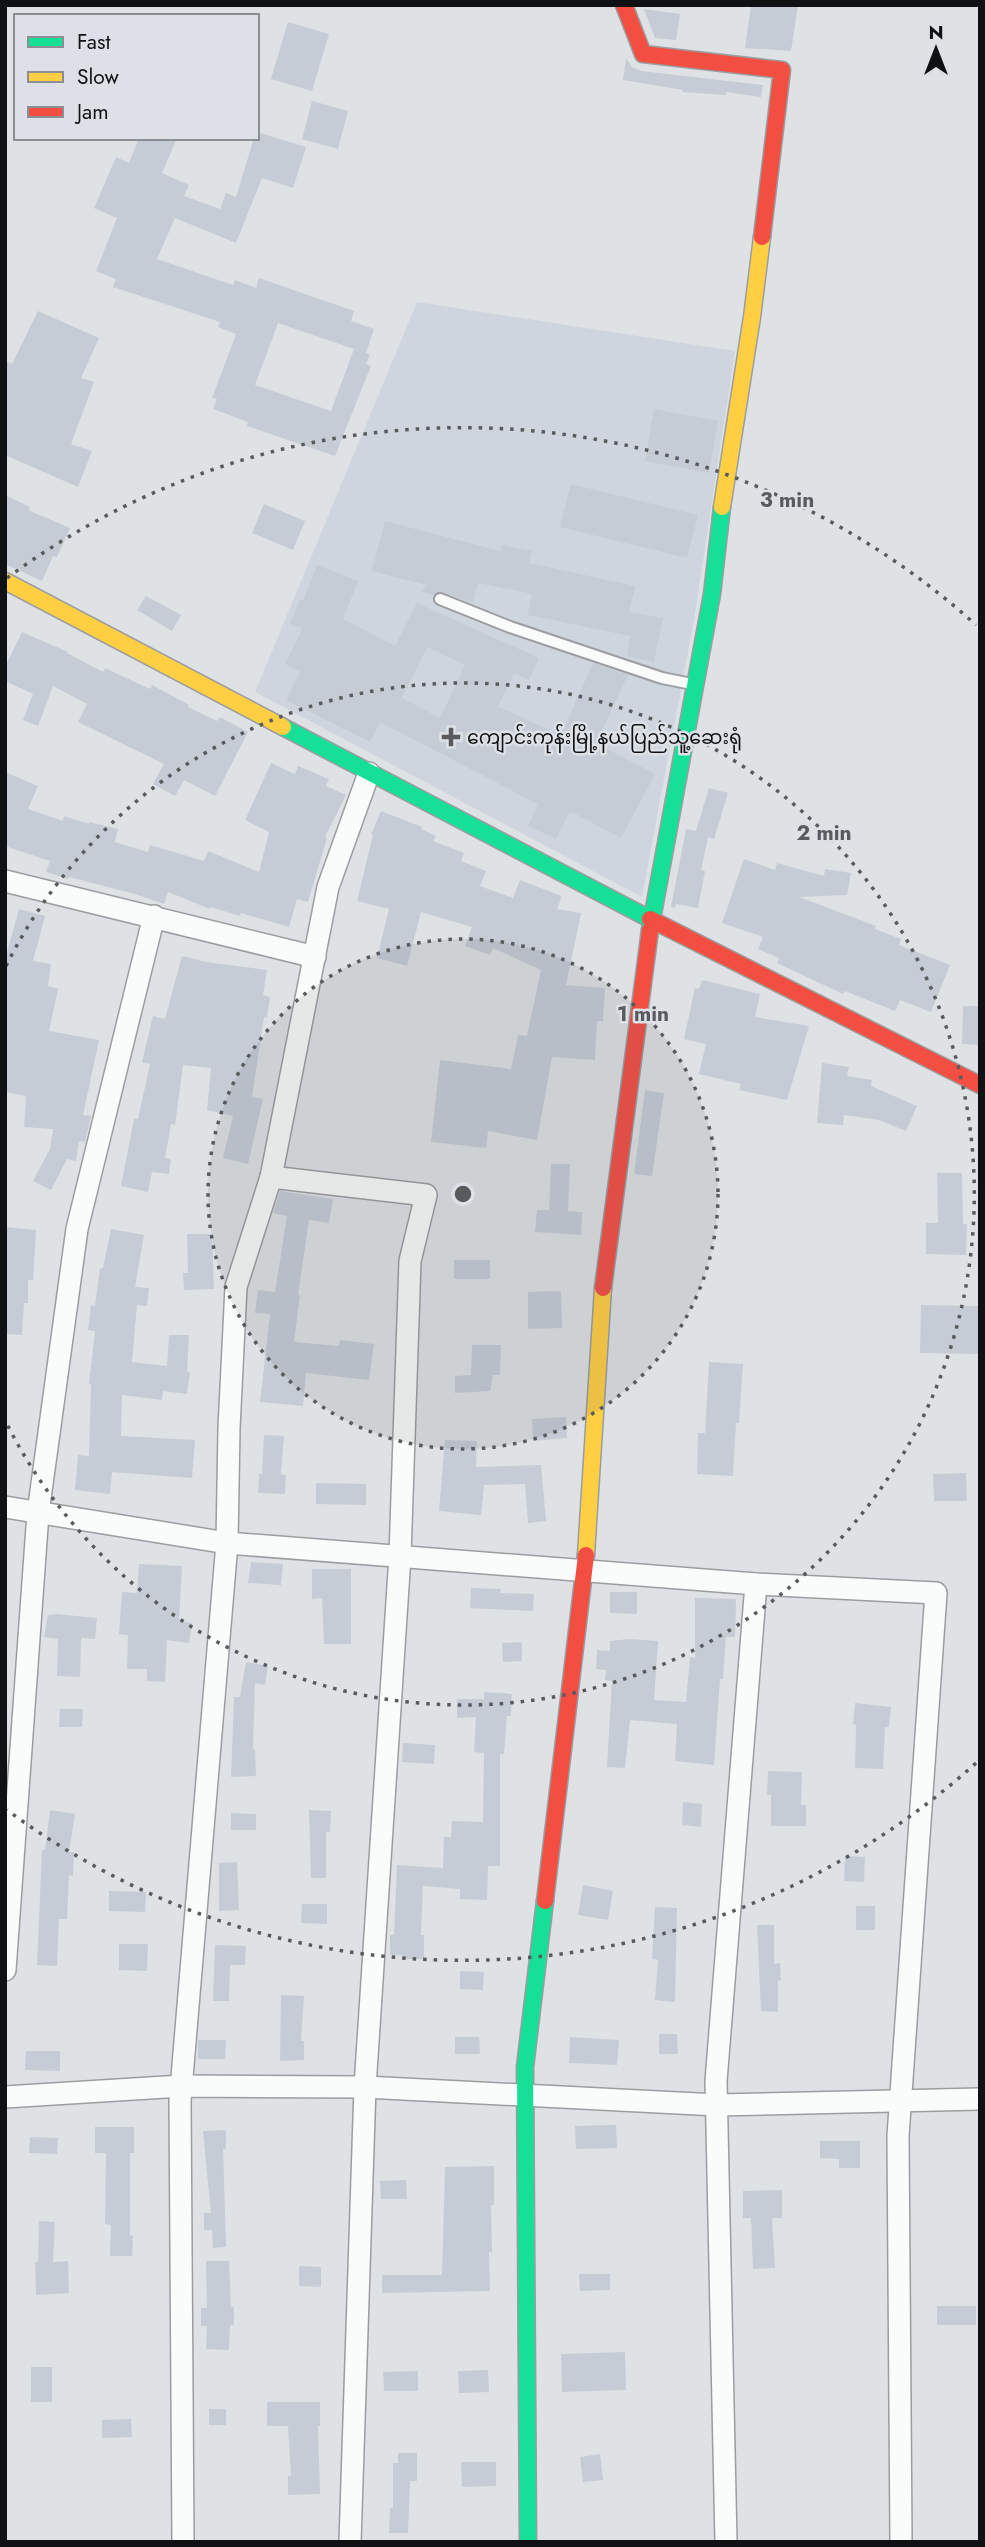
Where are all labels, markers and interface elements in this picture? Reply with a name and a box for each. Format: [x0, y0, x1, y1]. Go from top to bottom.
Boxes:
legend [14, 14, 259, 140]
north arrow [901, 14, 971, 84]
text: N [928, 19, 944, 46]
text: Fast [77, 27, 110, 57]
text: Slow [77, 62, 119, 92]
text: Jam [74, 97, 109, 127]
text: 3 min [760, 485, 814, 515]
place label: ကျောင်းကုန်းမြို့နယ်ပြည်သူ့ဆေးရုံ [467, 723, 742, 754]
marker: ကျောင်းကုန်းမြို့နယ်ပြည်သူ့ဆေးရုံ [441, 727, 461, 747]
text: 2 min [796, 818, 852, 848]
text: 1 min [617, 999, 669, 1029]
centre of rings [451, 1182, 475, 1206]

